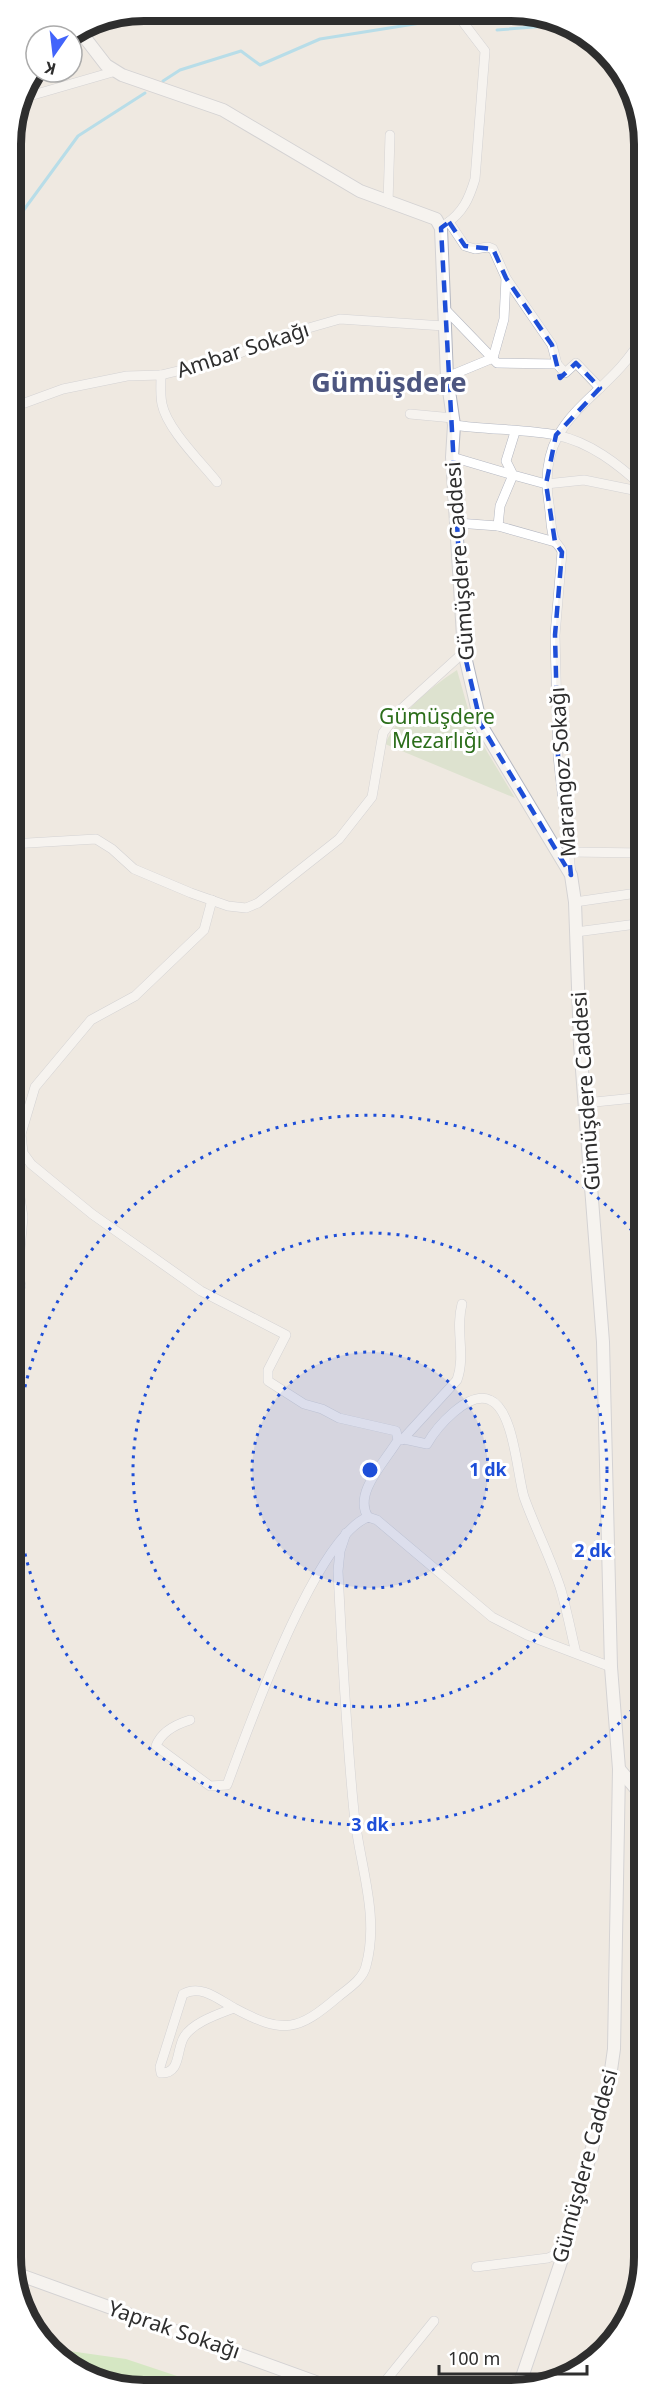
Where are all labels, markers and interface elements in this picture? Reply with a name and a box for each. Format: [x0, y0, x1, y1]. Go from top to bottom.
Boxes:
north arrow [24, 24, 84, 84]
text: K [42, 57, 58, 81]
street label: Ambar Sokağı [173, 314, 312, 384]
district label: Gümüşdere [311, 363, 467, 400]
street label: Gümüşdere Caddesi [438, 461, 480, 662]
street label: Marangoz Sokağı [542, 686, 582, 858]
park label: Gümüşdere Mezarlığı [379, 702, 495, 754]
street label: Gümüşdere Caddesi [564, 991, 606, 1192]
text: 1 dk [469, 1457, 508, 1481]
centre of rings [360, 1460, 380, 1480]
text: 2 dk [574, 1538, 613, 1562]
text: 3 dk [351, 1812, 390, 1836]
street label: Gümüşdere Caddesi [545, 2066, 623, 2266]
street label: Yaprak Sokağı [105, 2293, 244, 2365]
scale bar [439, 2338, 588, 2376]
text: 100 m [448, 2346, 500, 2370]

